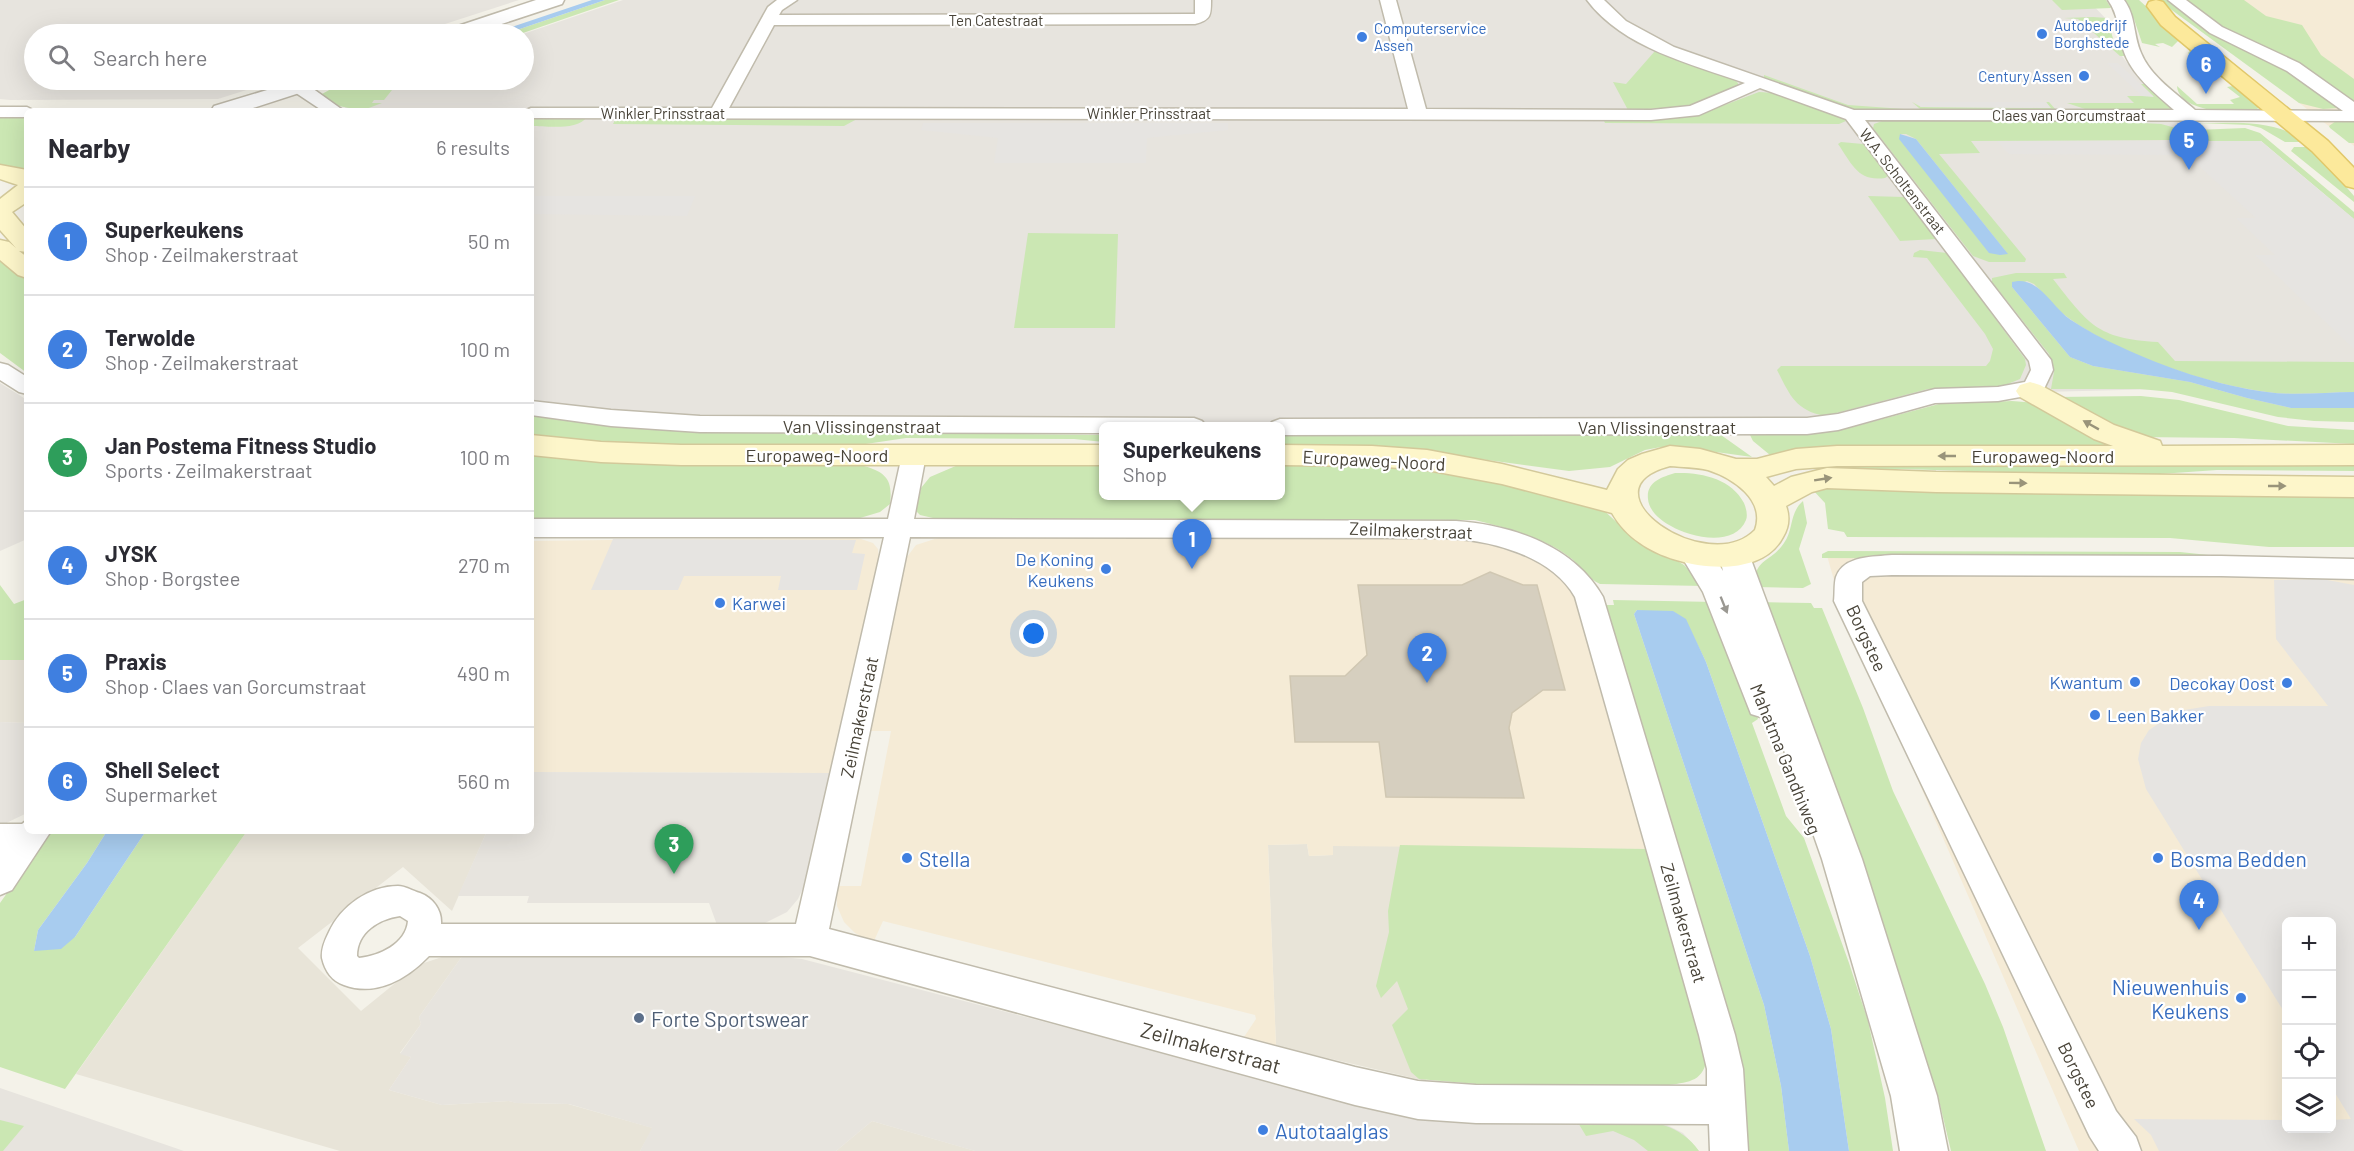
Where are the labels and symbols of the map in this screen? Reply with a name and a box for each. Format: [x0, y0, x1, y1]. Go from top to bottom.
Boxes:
street label: Ten Catestraat [948, 11, 1044, 29]
place label: Autobedrijf Borghstede [2054, 16, 2130, 51]
place label: Computerservice Assen [1374, 19, 1486, 54]
marker: Autobedrijf Borghstede [2035, 27, 2049, 41]
marker: Computerservice Assen [1355, 30, 1369, 44]
pin: 6 [2186, 44, 2226, 94]
place label: Century Assen [1978, 67, 2072, 85]
marker: Century Assen [2077, 69, 2091, 83]
street label: Winkler Prinsstraat [601, 104, 725, 122]
street label: Winkler Prinsstraat [1087, 104, 1211, 122]
street label: Claes van Gorcumstraat [1992, 106, 2146, 124]
pin: 5 [2170, 120, 2208, 170]
street label: W.A. Scholtenstraat [1856, 125, 1950, 237]
street label: Van Vlissingenstraat [783, 415, 941, 437]
street label: Van Vlissingenstraat [1578, 416, 1736, 438]
one-way arrow [2082, 420, 2099, 430]
street label: Europaweg-Noord [746, 444, 888, 466]
street label: Europaweg-Noord [1302, 445, 1446, 475]
street label: Europaweg-Noord [1972, 445, 2114, 467]
one-way arrow [1937, 451, 1956, 461]
one-way arrow [1814, 475, 1833, 484]
one-way arrow [2008, 478, 2027, 488]
one-way arrow [2268, 481, 2287, 491]
street label: Zeilmakerstraat [1349, 517, 1473, 543]
pin: 1 [1172, 520, 1212, 569]
place label: De Koning Keukens [1016, 548, 1094, 591]
marker: De Koning Keukens [1099, 562, 1113, 576]
place label: Karwei [732, 592, 786, 614]
marker: Karwei [713, 596, 727, 610]
one-way arrow [1720, 596, 1729, 614]
street label: Borgstee [1842, 601, 1892, 675]
your location [1019, 619, 1048, 648]
pin: 2 [1408, 634, 1446, 683]
street label: Zeilmakerstraat [835, 654, 883, 780]
place label: Kwantum [2050, 671, 2123, 693]
place label: Decokay Oost [2169, 672, 2275, 694]
marker: Kwantum [2128, 675, 2142, 689]
marker: Decokay Oost [2280, 676, 2294, 690]
street label: Mahatma Gandhiweg [1746, 680, 1826, 838]
place label: Leen Bakker [2107, 704, 2204, 726]
marker: Leen Bakker [2088, 708, 2102, 722]
pin: 3 [654, 824, 694, 874]
place label: Stella [919, 846, 970, 871]
place label: Bosma Bedden [2170, 846, 2307, 871]
marker: Stella [900, 851, 914, 865]
marker: Bosma Bedden [2151, 851, 2165, 865]
street label: Zeilmakerstraat [1656, 861, 1712, 985]
pin: 4 [2180, 880, 2218, 930]
place label: Nieuwenhuis Keukens [2112, 974, 2229, 1023]
marker: Nieuwenhuis Keukens [2234, 991, 2248, 1005]
place label: Forte Sportswear [651, 1006, 809, 1031]
marker: Forte Sportswear [632, 1011, 646, 1025]
street label: Zeilmakerstraat [1138, 1016, 1284, 1078]
street label: Borgstee [2054, 1038, 2104, 1112]
place label: Autotaalglas [1275, 1118, 1388, 1143]
marker: Autotaalglas [1256, 1123, 1270, 1137]

